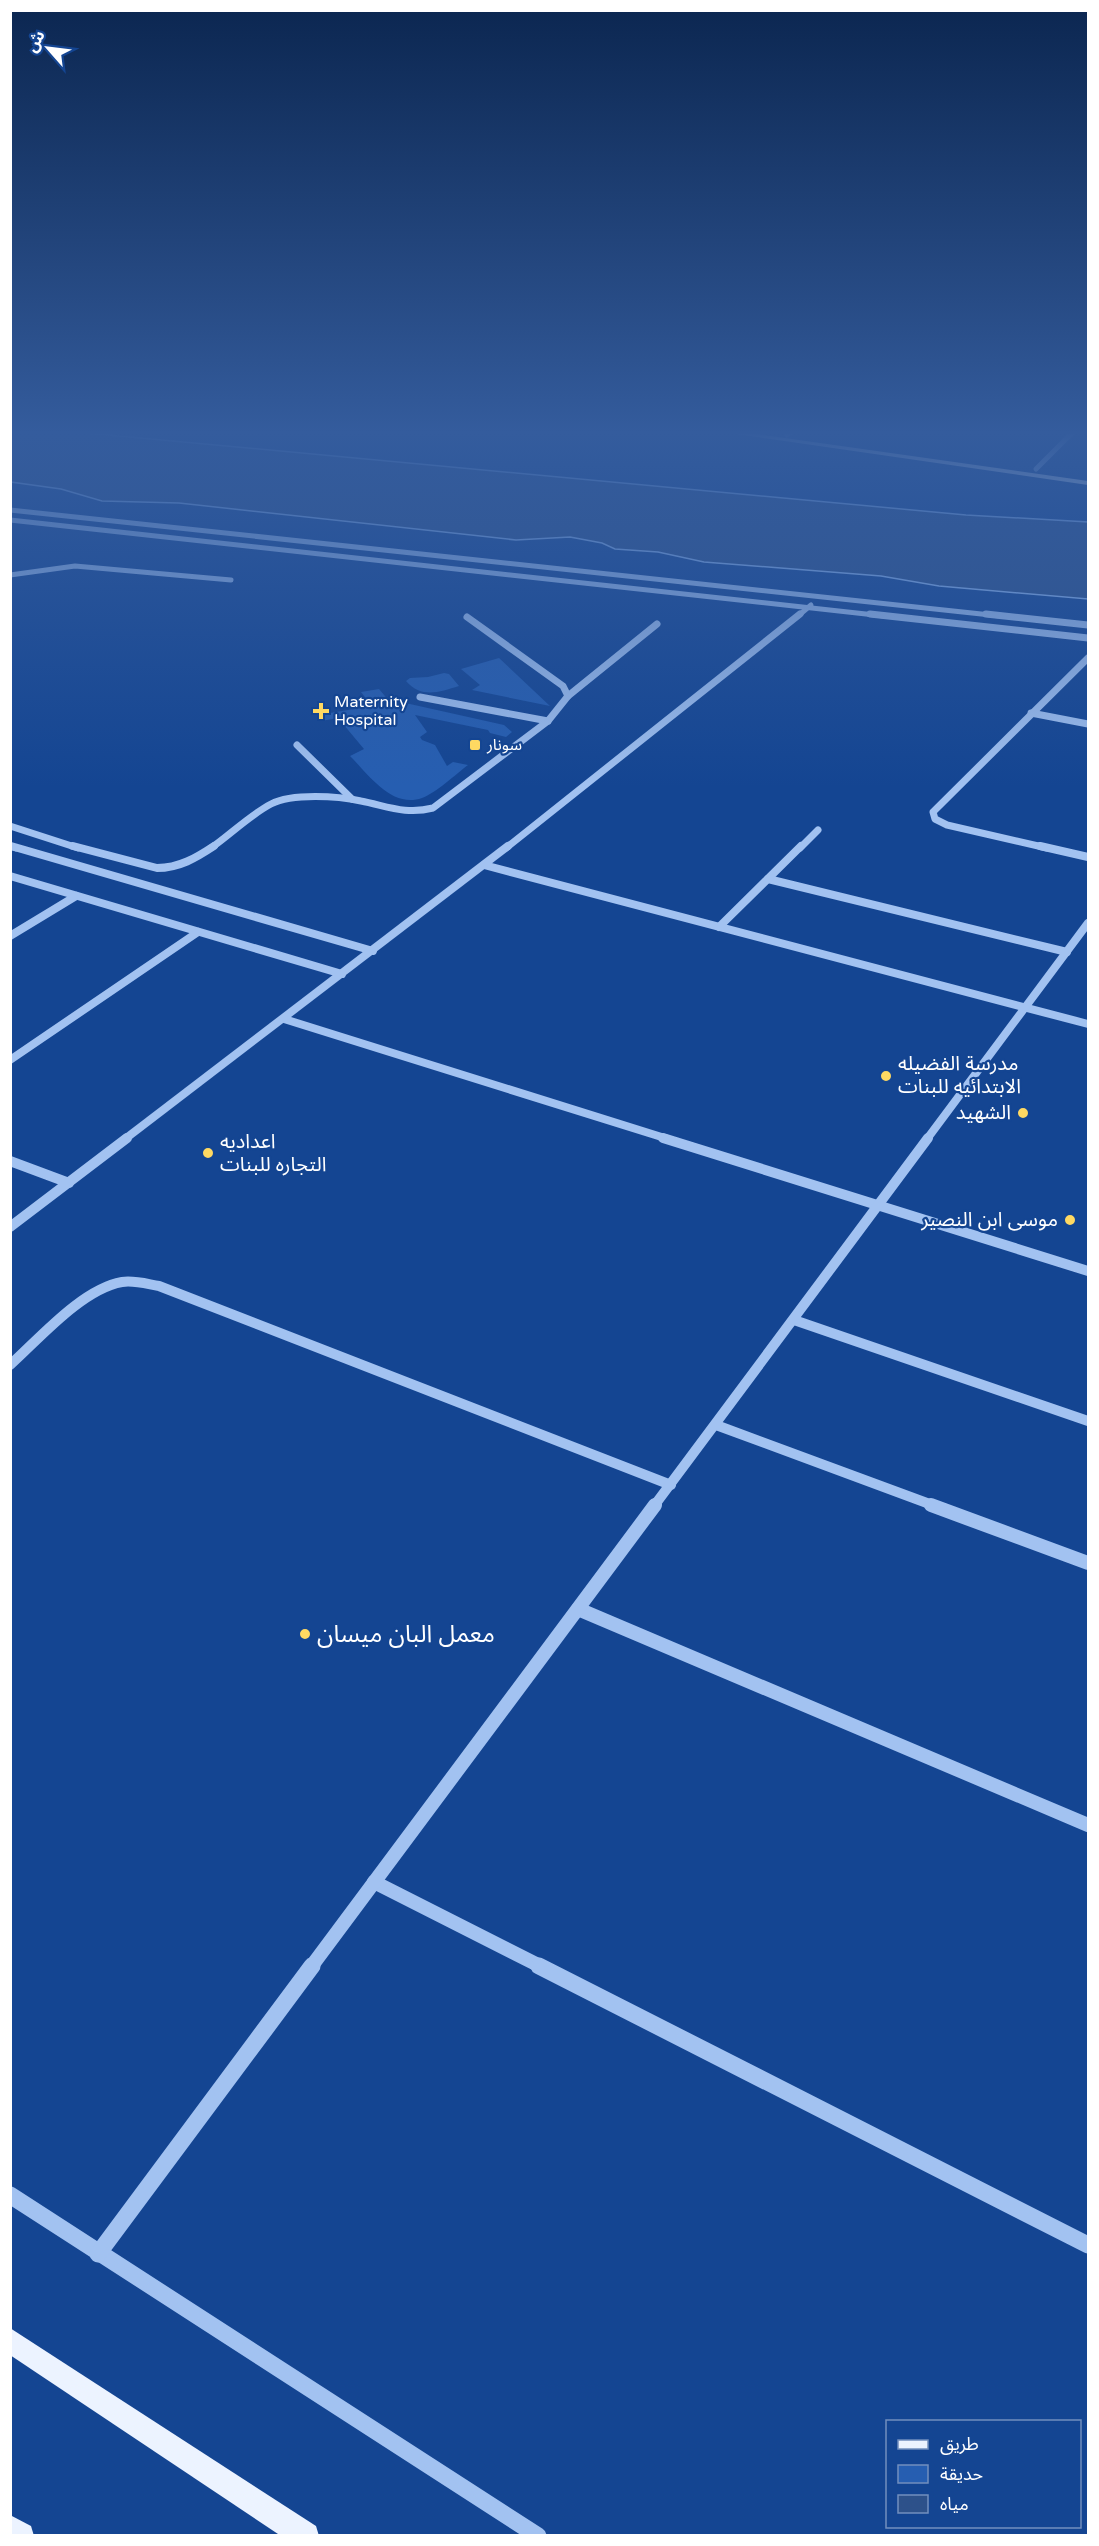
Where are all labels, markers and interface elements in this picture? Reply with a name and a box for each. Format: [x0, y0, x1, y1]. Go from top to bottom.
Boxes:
north arrow [18, 18, 78, 78]
text: ش [22, 27, 50, 56]
place label: Maternity Hospital [334, 692, 408, 730]
marker: Maternity Hospital [312, 702, 330, 720]
place label: سونار [486, 735, 522, 755]
marker: سونار [468, 738, 482, 752]
place label: مدرسة الفضيله الابتدائيه للبنات [898, 1052, 1021, 1099]
marker: مدرسة الفضيله الابتدائيه للبنات [879, 1069, 893, 1083]
place label: الشهيد [956, 1101, 1011, 1125]
marker: الشهيد [1016, 1106, 1030, 1120]
place label: اعداديه التجاره للبنات [220, 1130, 326, 1177]
marker: اعداديه التجاره للبنات [201, 1146, 215, 1160]
place label: موسى ابن النصير [920, 1208, 1058, 1232]
marker: موسى ابن النصير [1063, 1213, 1077, 1227]
place label: معمل البان ميسان [317, 1620, 495, 1649]
marker: معمل البان ميسان [298, 1627, 312, 1641]
legend [886, 2420, 1081, 2528]
text: طريق [940, 2433, 979, 2455]
text: حديقة [940, 2463, 983, 2485]
text: مياه [940, 2493, 969, 2515]

